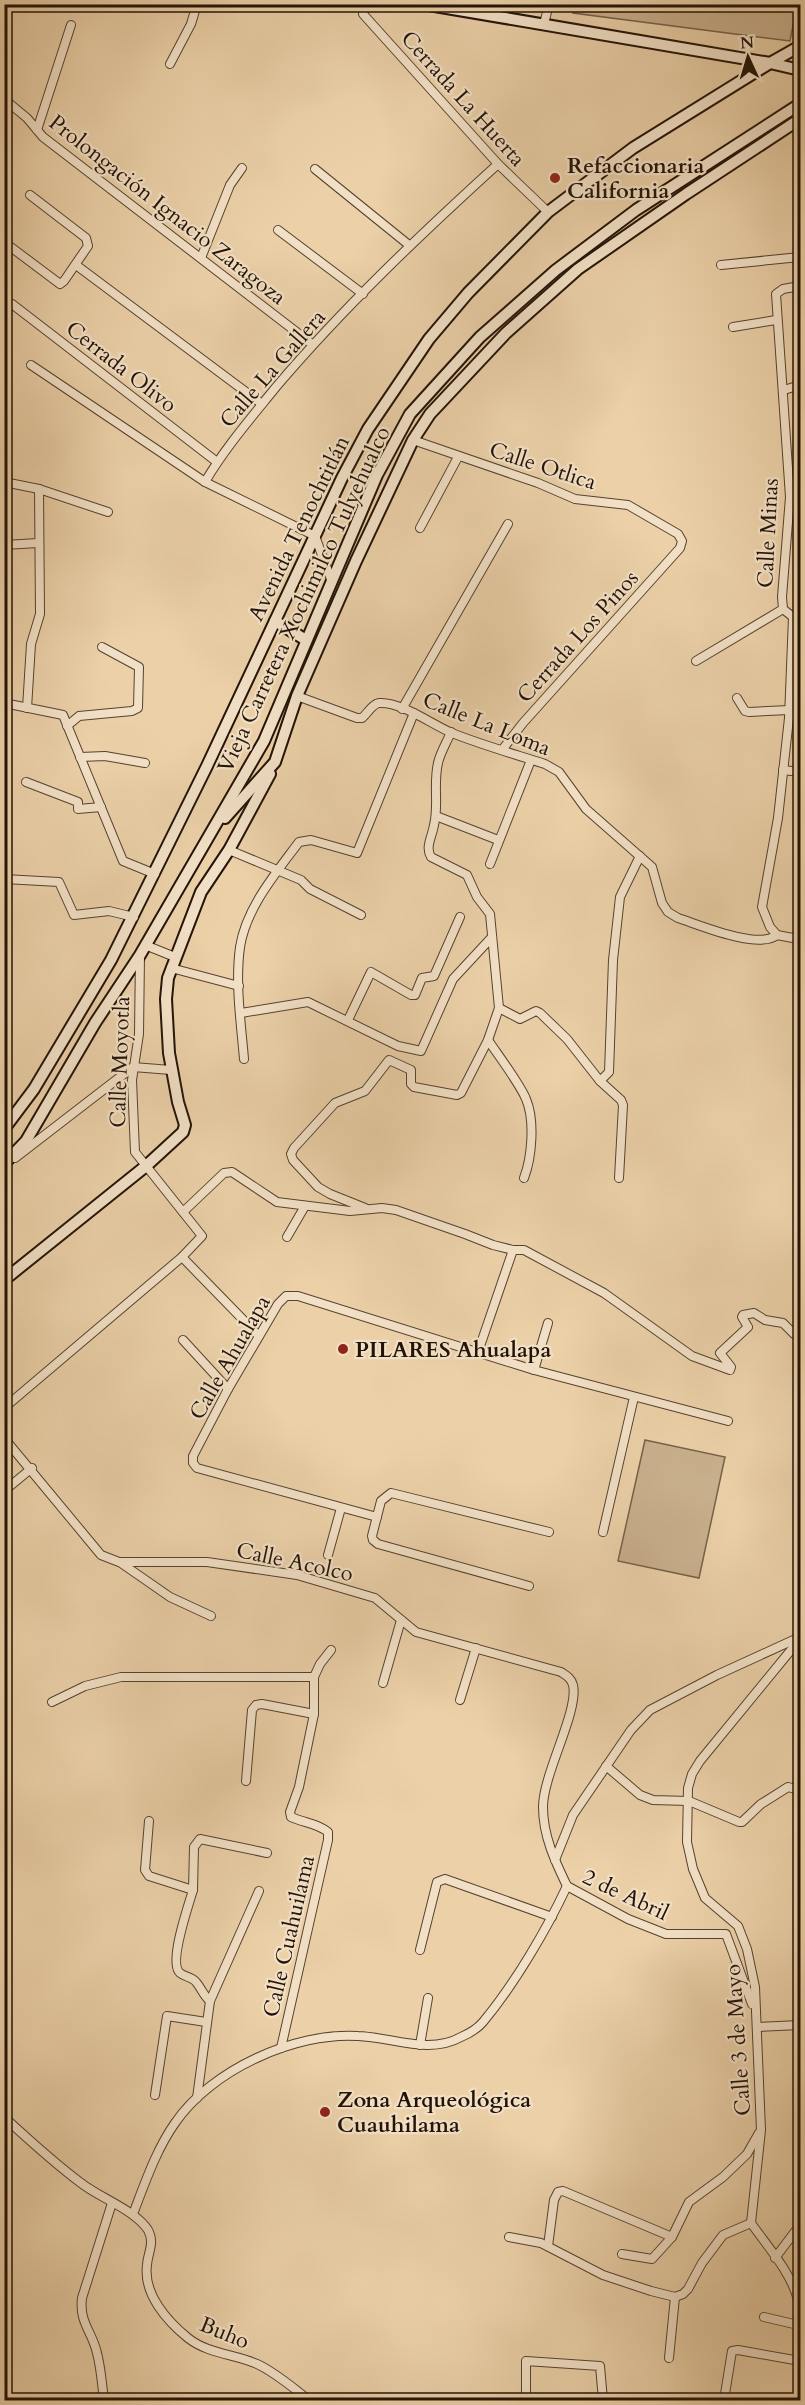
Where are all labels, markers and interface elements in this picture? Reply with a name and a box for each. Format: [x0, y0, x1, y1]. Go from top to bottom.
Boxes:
street label: Cerrada La Huerta [394, 24, 533, 173]
north arrow [718, 27, 778, 87]
text: N [739, 32, 755, 54]
street label: Prolongación Ignacio Zaragoza [43, 108, 293, 312]
place label: Refaccionaria California [567, 151, 705, 206]
marker: Refaccionaria California [548, 171, 562, 185]
street label: Calle La Gallera [213, 303, 333, 434]
street label: Cerrada Olivo [60, 314, 183, 420]
street label: Vieja Carretera Xochimilco Tulyehualco [210, 421, 398, 778]
street label: Avenida Tenochtitlán [241, 430, 357, 626]
street label: Calle Otlica [485, 435, 600, 497]
street label: Calle Minas [750, 477, 786, 589]
street label: Cerrada Los Pinos [510, 564, 645, 709]
street label: Calle La Loma [418, 685, 555, 763]
street label: Calle Moyotla [103, 995, 137, 1128]
street label: Calle Ahualapa [182, 1289, 278, 1425]
place label: PILARES Ahualapa [355, 1335, 551, 1365]
marker: PILARES Ahualapa [336, 1342, 350, 1356]
street label: Calle Acolco [234, 1535, 356, 1589]
street label: Calle Cuahuilama [256, 1852, 322, 2020]
street label: 2 de Abril [578, 1862, 674, 1928]
street label: Calle 3 de Mayo [718, 1963, 758, 2117]
place label: Zona Arqueológica Cuauhilama [337, 2085, 531, 2140]
marker: Zona Arqueológica Cuauhilama [318, 2105, 332, 2119]
street label: Buho [195, 2309, 254, 2356]

